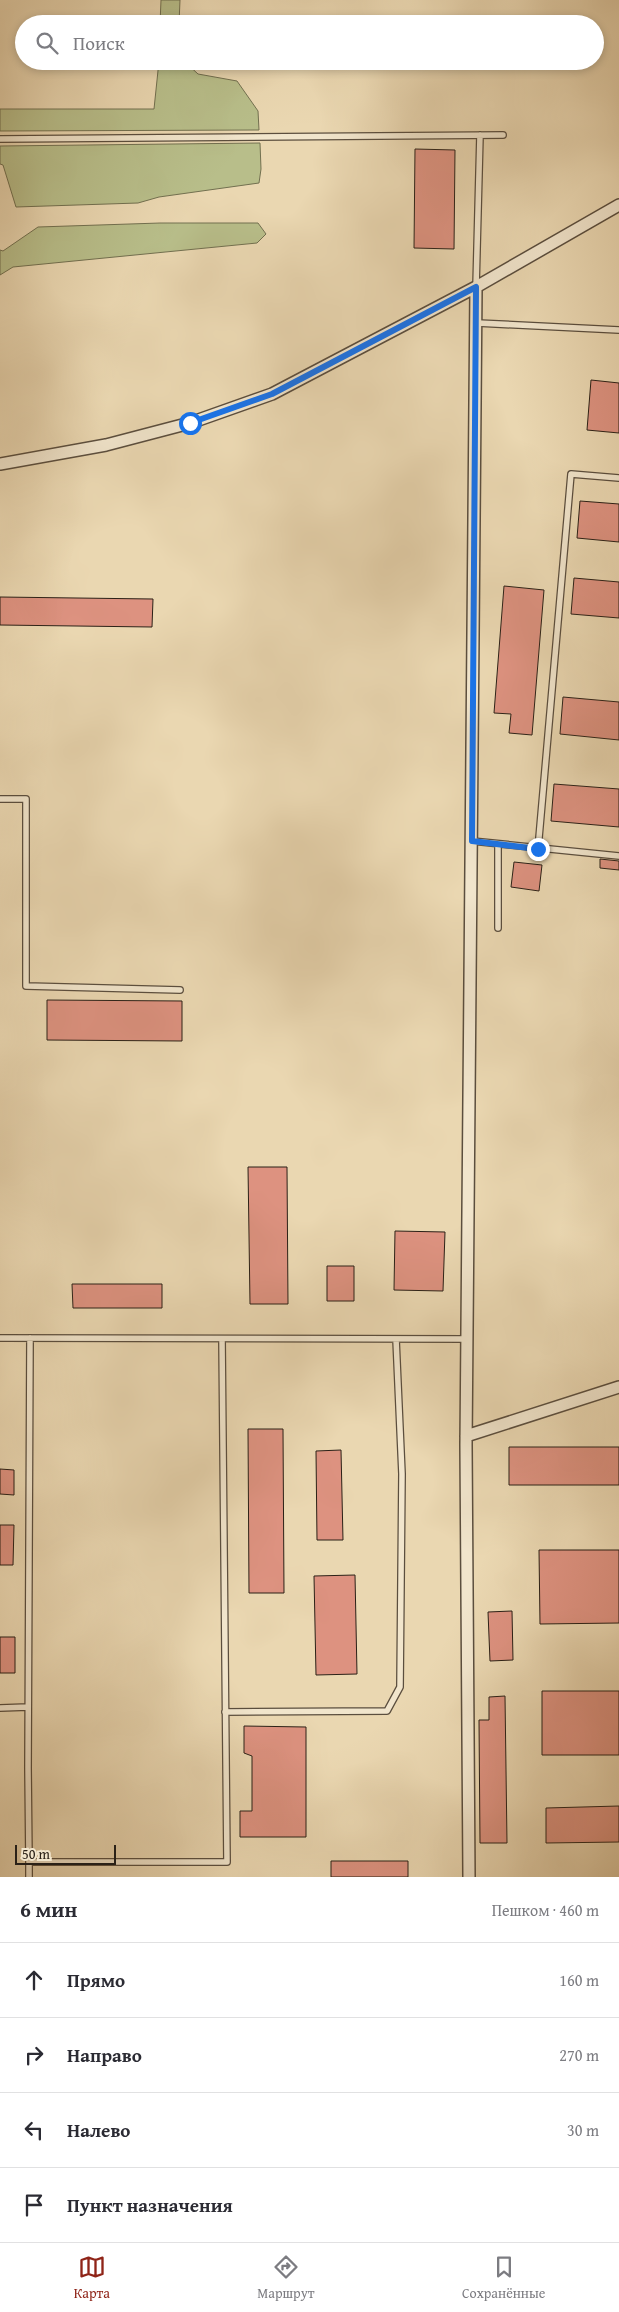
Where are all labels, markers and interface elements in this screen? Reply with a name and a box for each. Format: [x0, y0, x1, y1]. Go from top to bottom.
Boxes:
search box [15, 15, 604, 70]
icon: search [33, 29, 61, 57]
text: Поиск [73, 29, 125, 57]
route start [179, 412, 202, 435]
route end [527, 838, 550, 861]
scale bar [15, 1842, 116, 1865]
text: 50 m [22, 1844, 50, 1864]
text: 6 мин [20, 1894, 77, 1925]
text: Пешком · 460 m [492, 1898, 599, 1922]
icon: ahead [20, 1966, 48, 1994]
text: Прямо [67, 1966, 125, 1994]
text: 160 m [559, 1968, 599, 1992]
icon: right [20, 2041, 48, 2069]
text: Направо [67, 2041, 142, 2069]
text: 270 m [559, 2043, 599, 2067]
icon: left [20, 2116, 48, 2144]
text: Налево [67, 2116, 130, 2144]
text: 30 m [567, 2118, 599, 2142]
icon: arrive [20, 2191, 48, 2219]
text: Пункт назначения [67, 2191, 233, 2219]
tab: Карта [74, 2253, 110, 2303]
tab: Маршрут [257, 2253, 315, 2303]
tab: Сохранённые [462, 2253, 545, 2303]

